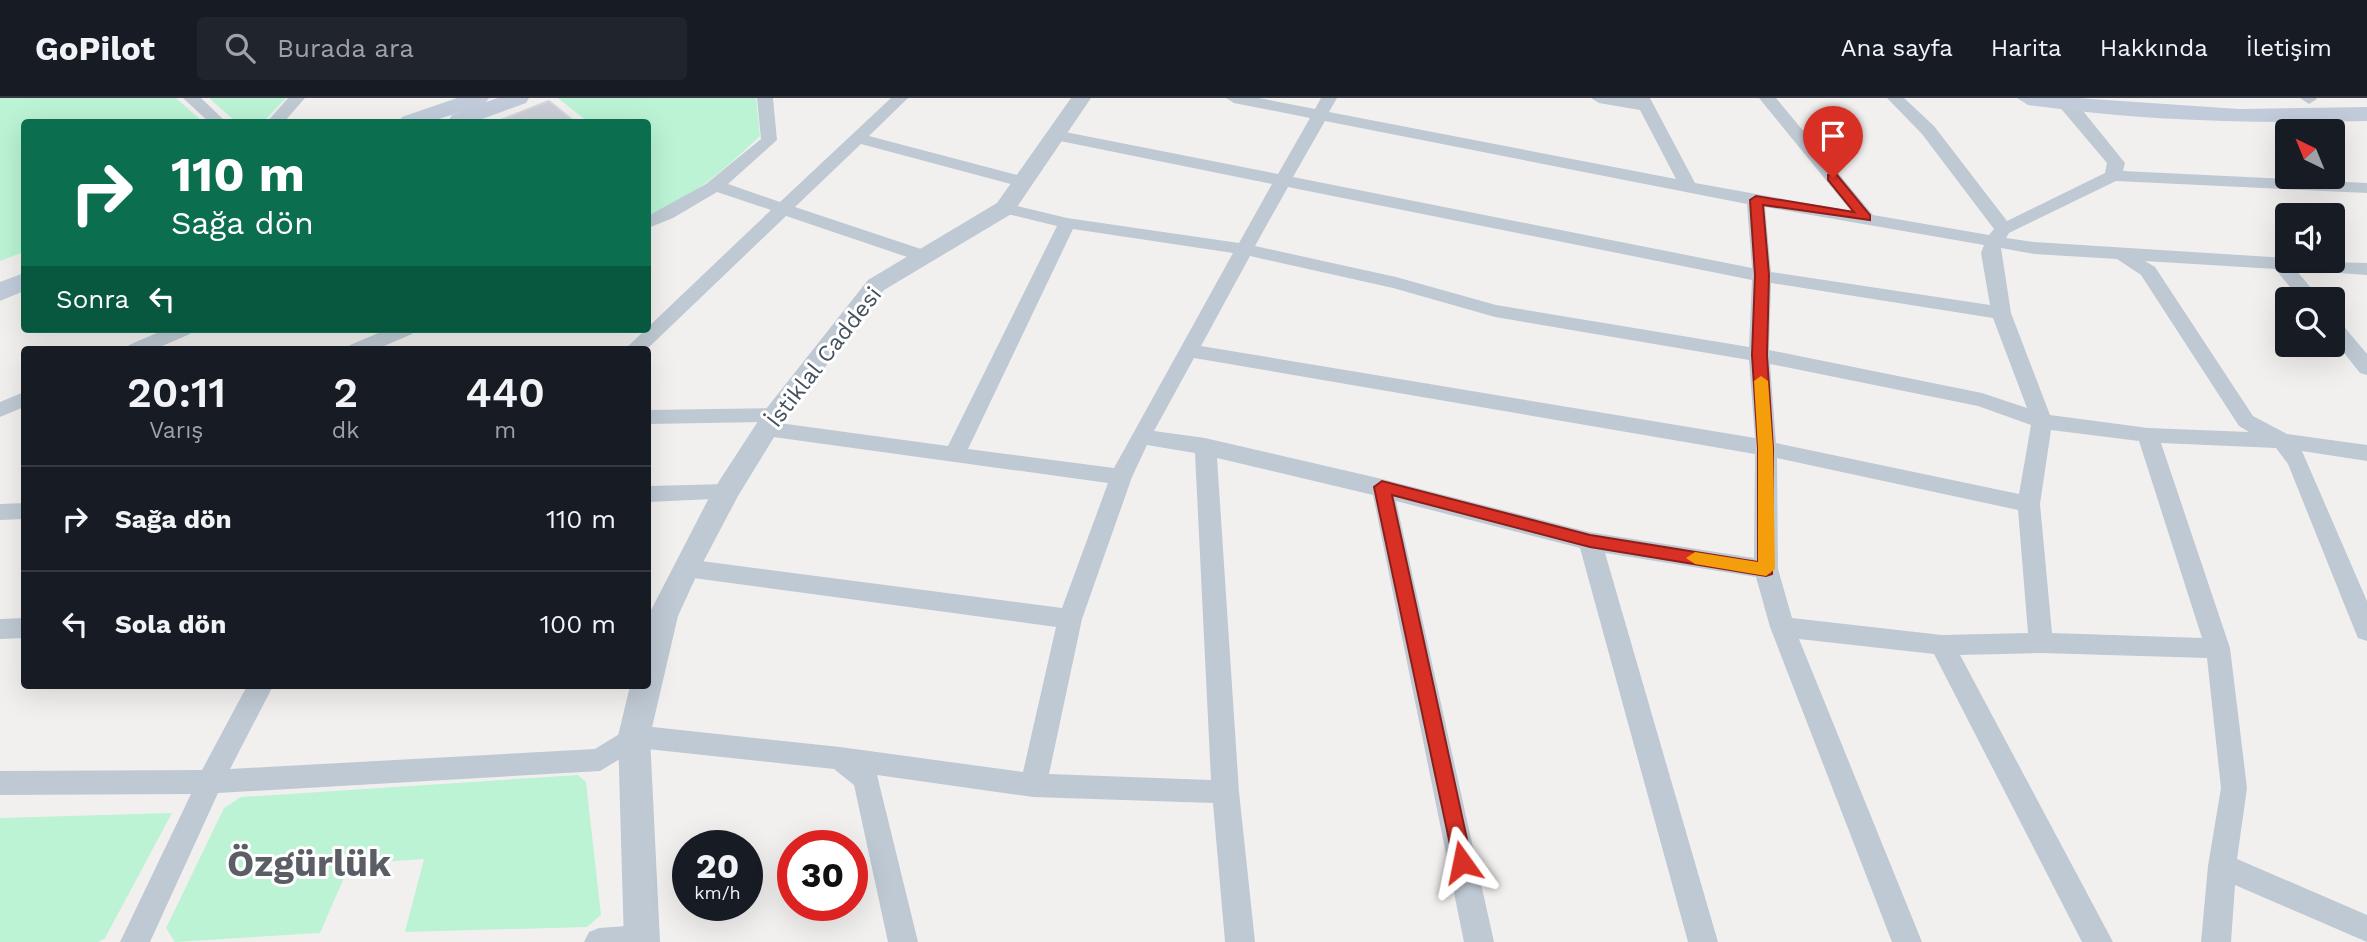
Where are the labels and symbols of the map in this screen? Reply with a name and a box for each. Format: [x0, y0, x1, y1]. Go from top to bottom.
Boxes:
pin [1803, 106, 1863, 178]
north arrow [2275, 119, 2345, 189]
street label: İstiklal Caddesi [761, 281, 887, 433]
position arrow [1425, 825, 1499, 899]
speed limit sign: 30 [777, 830, 868, 921]
district label: Özgürlük [227, 842, 391, 885]

